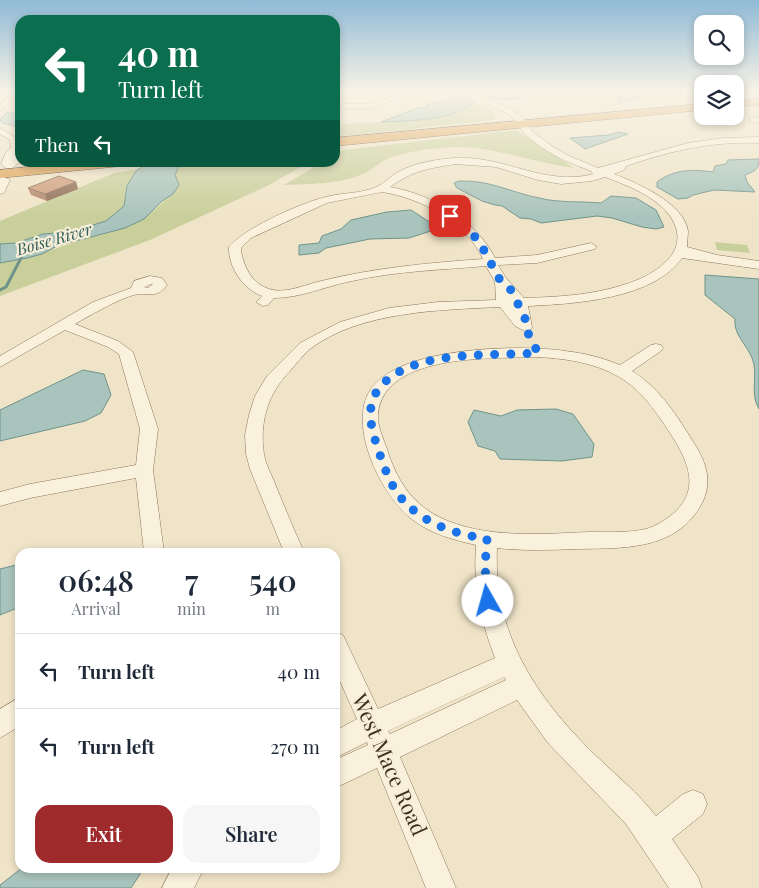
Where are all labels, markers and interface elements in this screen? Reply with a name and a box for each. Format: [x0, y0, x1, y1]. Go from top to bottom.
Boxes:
map controls [694, 15, 744, 125]
button: search [694, 15, 744, 65]
text: 40 m [118, 29, 199, 76]
icon: left [35, 35, 100, 100]
text: Turn left [118, 74, 203, 104]
button: layers [694, 75, 744, 125]
icon: left [89, 130, 117, 158]
text: Then [35, 131, 79, 157]
pin [429, 195, 471, 237]
icon: arrive [436, 202, 464, 230]
water label: Boise River [13, 217, 95, 260]
text: 06:48 [58, 560, 134, 600]
text: 7 [185, 560, 198, 600]
text: 540 [249, 560, 297, 600]
position arrow [461, 574, 513, 626]
text: Arrival [71, 598, 121, 619]
text: min [177, 598, 206, 619]
text: m [266, 598, 280, 619]
icon: left [35, 657, 63, 685]
text: Turn left [78, 658, 155, 684]
text: 40 m [278, 658, 320, 684]
street label: West Mace Road [347, 688, 435, 839]
icon: left [35, 732, 63, 760]
text: Turn left [78, 733, 155, 759]
text: 270 m [270, 733, 320, 759]
button: Exit [35, 805, 173, 863]
button: Share [183, 805, 320, 863]

